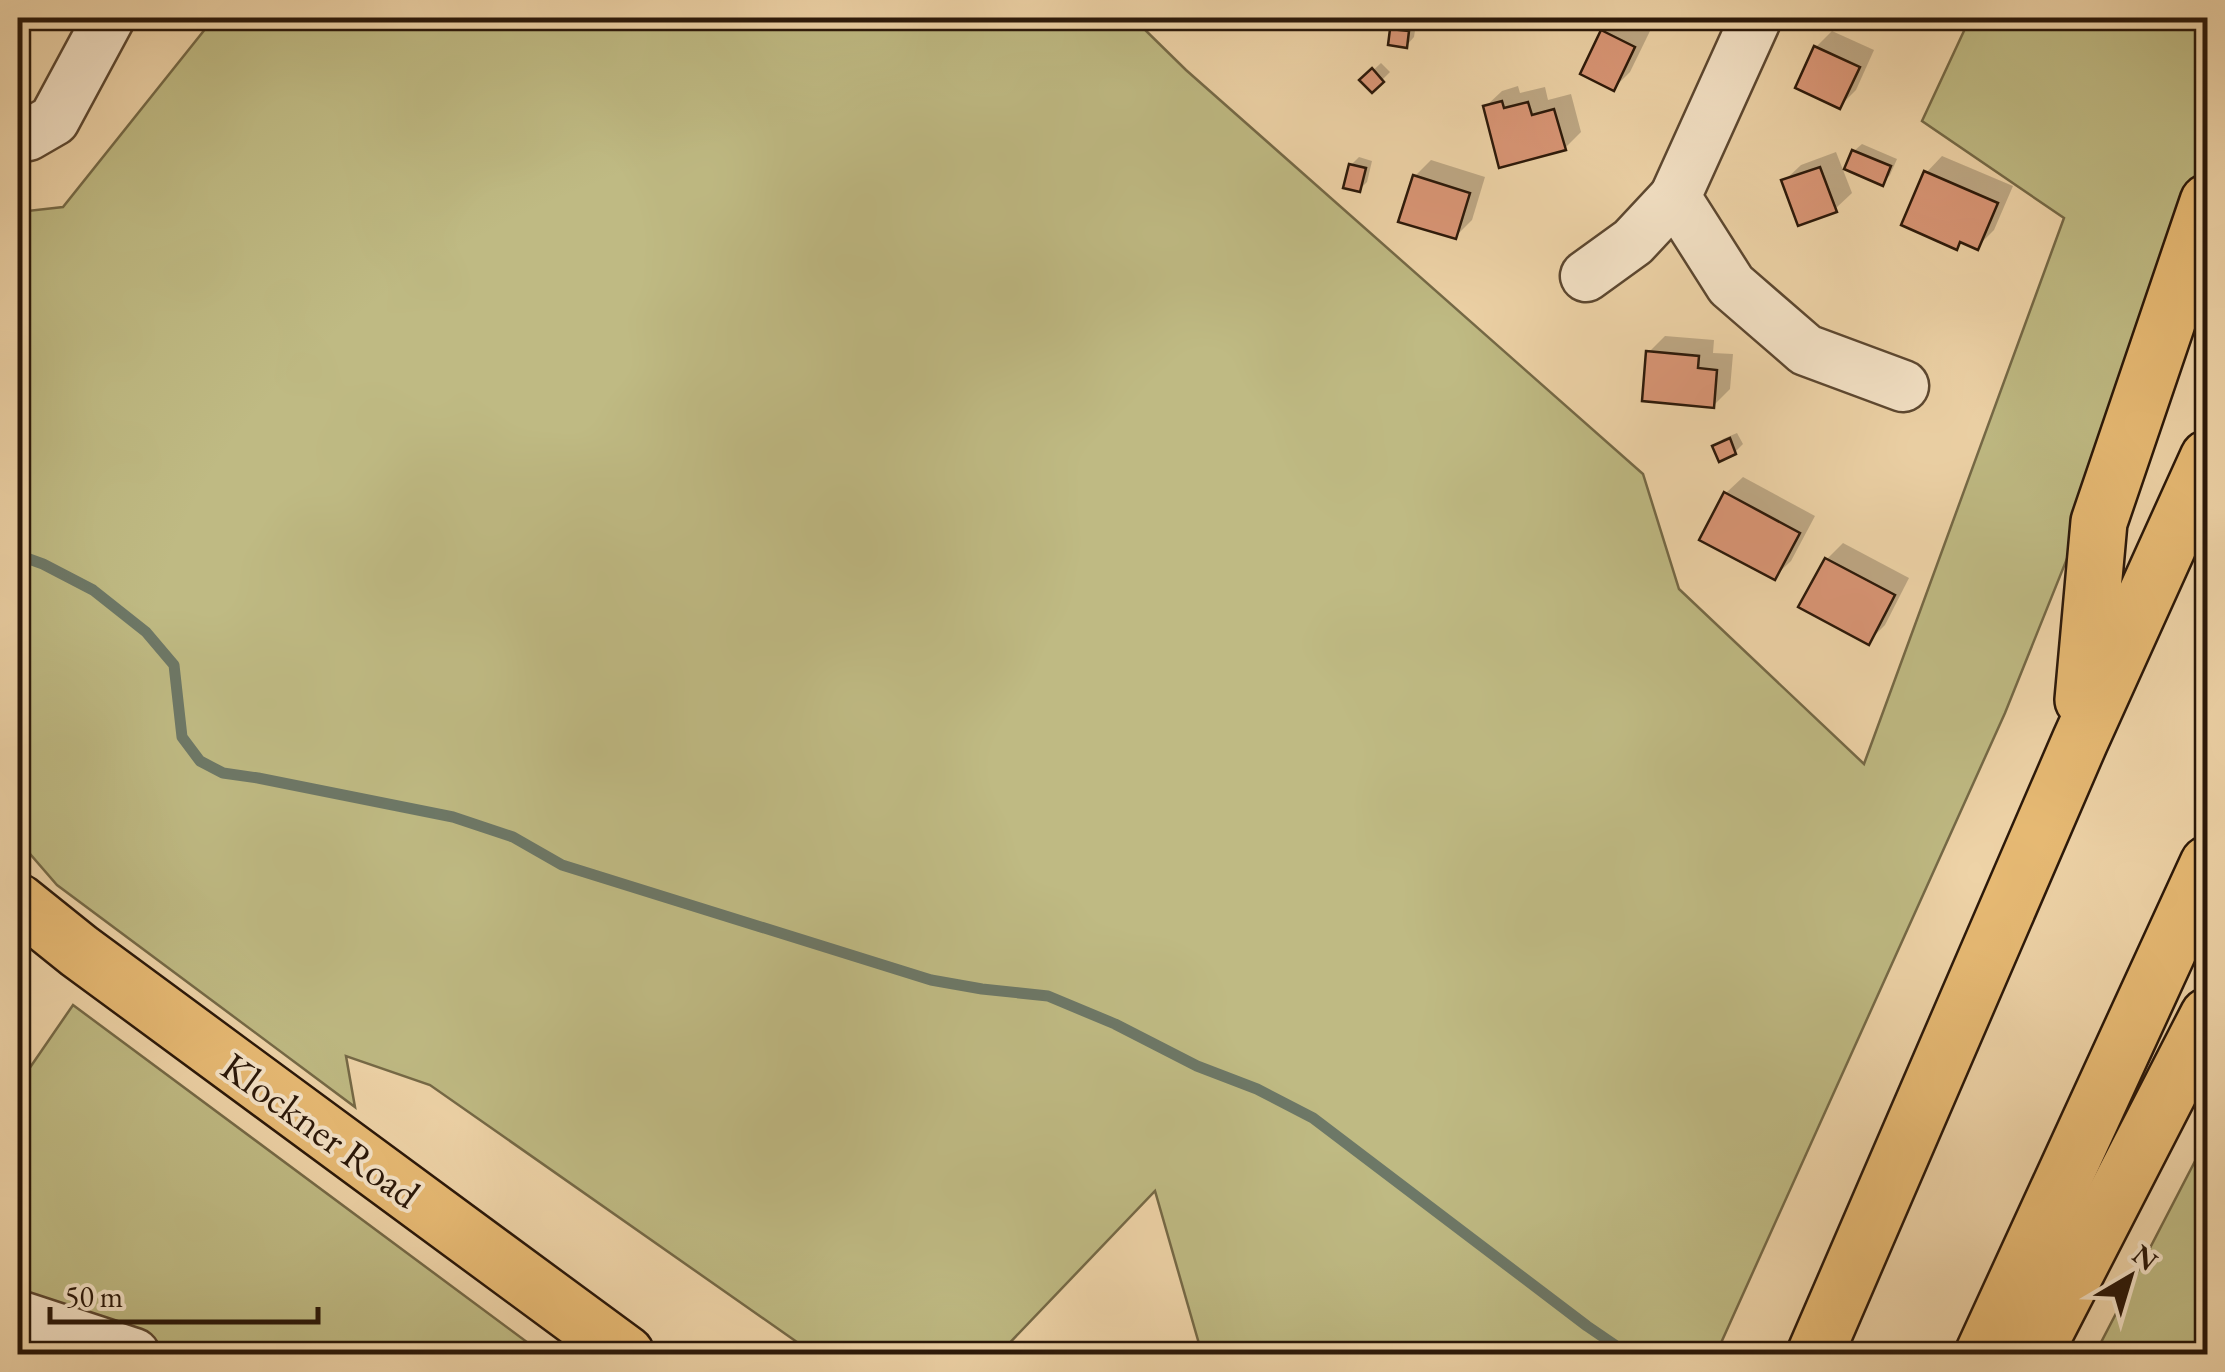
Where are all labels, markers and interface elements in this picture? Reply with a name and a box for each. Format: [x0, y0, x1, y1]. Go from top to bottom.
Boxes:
street label: Klockner Road [211, 1040, 431, 1220]
north arrow [2080, 1227, 2180, 1327]
text: N [2125, 1236, 2166, 1279]
scale bar [50, 1262, 318, 1324]
text: 50 m [65, 1277, 123, 1316]

